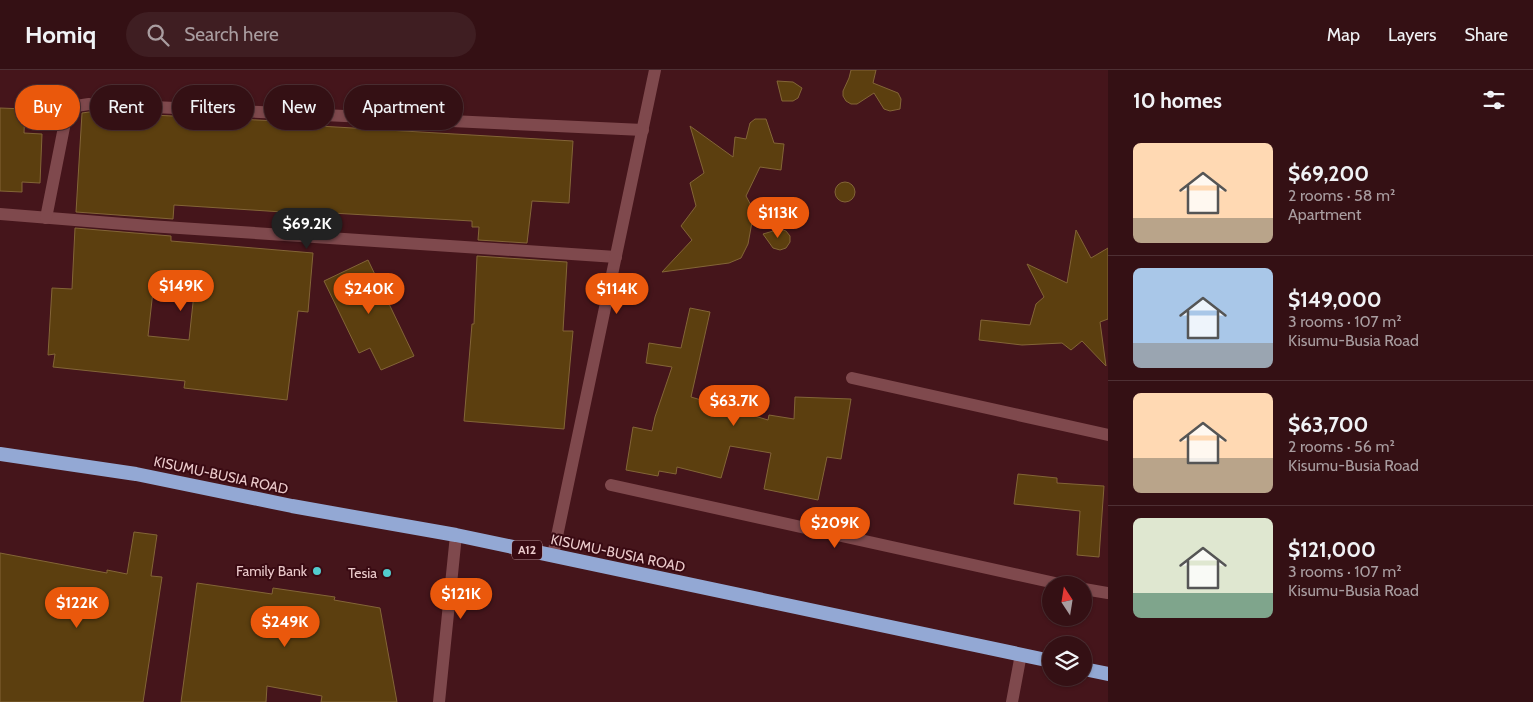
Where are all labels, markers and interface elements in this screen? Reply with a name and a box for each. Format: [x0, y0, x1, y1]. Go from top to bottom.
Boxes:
search box [126, 12, 476, 57]
text: Homiq [25, 20, 96, 49]
icon: search [144, 21, 172, 49]
text: Search here [184, 23, 279, 46]
text: Map [1327, 24, 1360, 46]
text: Layers [1388, 24, 1437, 46]
text: Share [1465, 24, 1508, 46]
chip: Buy [15, 85, 80, 130]
chip: Rent [90, 85, 162, 130]
chip: Filters [172, 85, 254, 130]
chip: New [264, 85, 334, 130]
chip: Apartment [344, 85, 463, 130]
icon: filters [1480, 86, 1508, 114]
text: 10 homes [1133, 88, 1222, 113]
text: $69,200 [1288, 161, 1369, 186]
icon: home [1173, 163, 1233, 223]
text: 2 rooms · 58 m² [1288, 186, 1395, 205]
pin: $113K [743, 196, 813, 239]
text: $113K [758, 203, 798, 222]
text: Apartment [1288, 205, 1361, 224]
pin: $69.2K [266, 208, 348, 250]
text: $69.2K [282, 214, 332, 233]
pin: $149K [146, 270, 216, 312]
pin: $240K [334, 272, 404, 315]
pin: $114K [582, 272, 652, 315]
text: $149K [159, 276, 203, 295]
text: $240K [344, 279, 394, 298]
text: $114K [596, 279, 638, 298]
text: $149,000 [1288, 287, 1382, 312]
icon: home [1173, 288, 1233, 348]
text: 3 rooms · 107 m² [1288, 312, 1402, 331]
text: Kisumu-Busia Road [1288, 331, 1419, 350]
pin: $63.7K [693, 384, 775, 427]
text: $63.7K [710, 391, 758, 410]
text: $63,700 [1288, 412, 1368, 437]
icon: home [1173, 413, 1233, 473]
text: 2 rooms · 56 m² [1288, 437, 1395, 456]
street label: KISUMU-BUSIA ROAD [152, 452, 290, 498]
text: Kisumu-Busia Road [1288, 456, 1419, 475]
pin: $209K [800, 506, 870, 549]
text: $209K [811, 513, 859, 532]
street label: KISUMU-BUSIA ROAD [549, 530, 687, 576]
text: $121,000 [1288, 537, 1376, 562]
icon: home [1173, 538, 1233, 598]
road number: A12 [512, 540, 542, 560]
place label: Family Bank [236, 562, 308, 580]
text: 3 rooms · 107 m² [1288, 562, 1402, 581]
place label: Tesia [348, 564, 377, 582]
marker: Family Bank [311, 565, 323, 577]
marker: Tesia [381, 567, 393, 579]
north arrow [1042, 576, 1092, 626]
map controls [1042, 576, 1092, 686]
pin: $121K [426, 578, 496, 620]
text: Kisumu-Busia Road [1288, 581, 1419, 600]
text: $121K [441, 584, 481, 603]
pin: $122K [42, 586, 112, 629]
text: $122K [56, 593, 98, 612]
pin: $249K [250, 606, 320, 648]
text: $249K [262, 612, 308, 631]
button: layers [1042, 636, 1092, 686]

